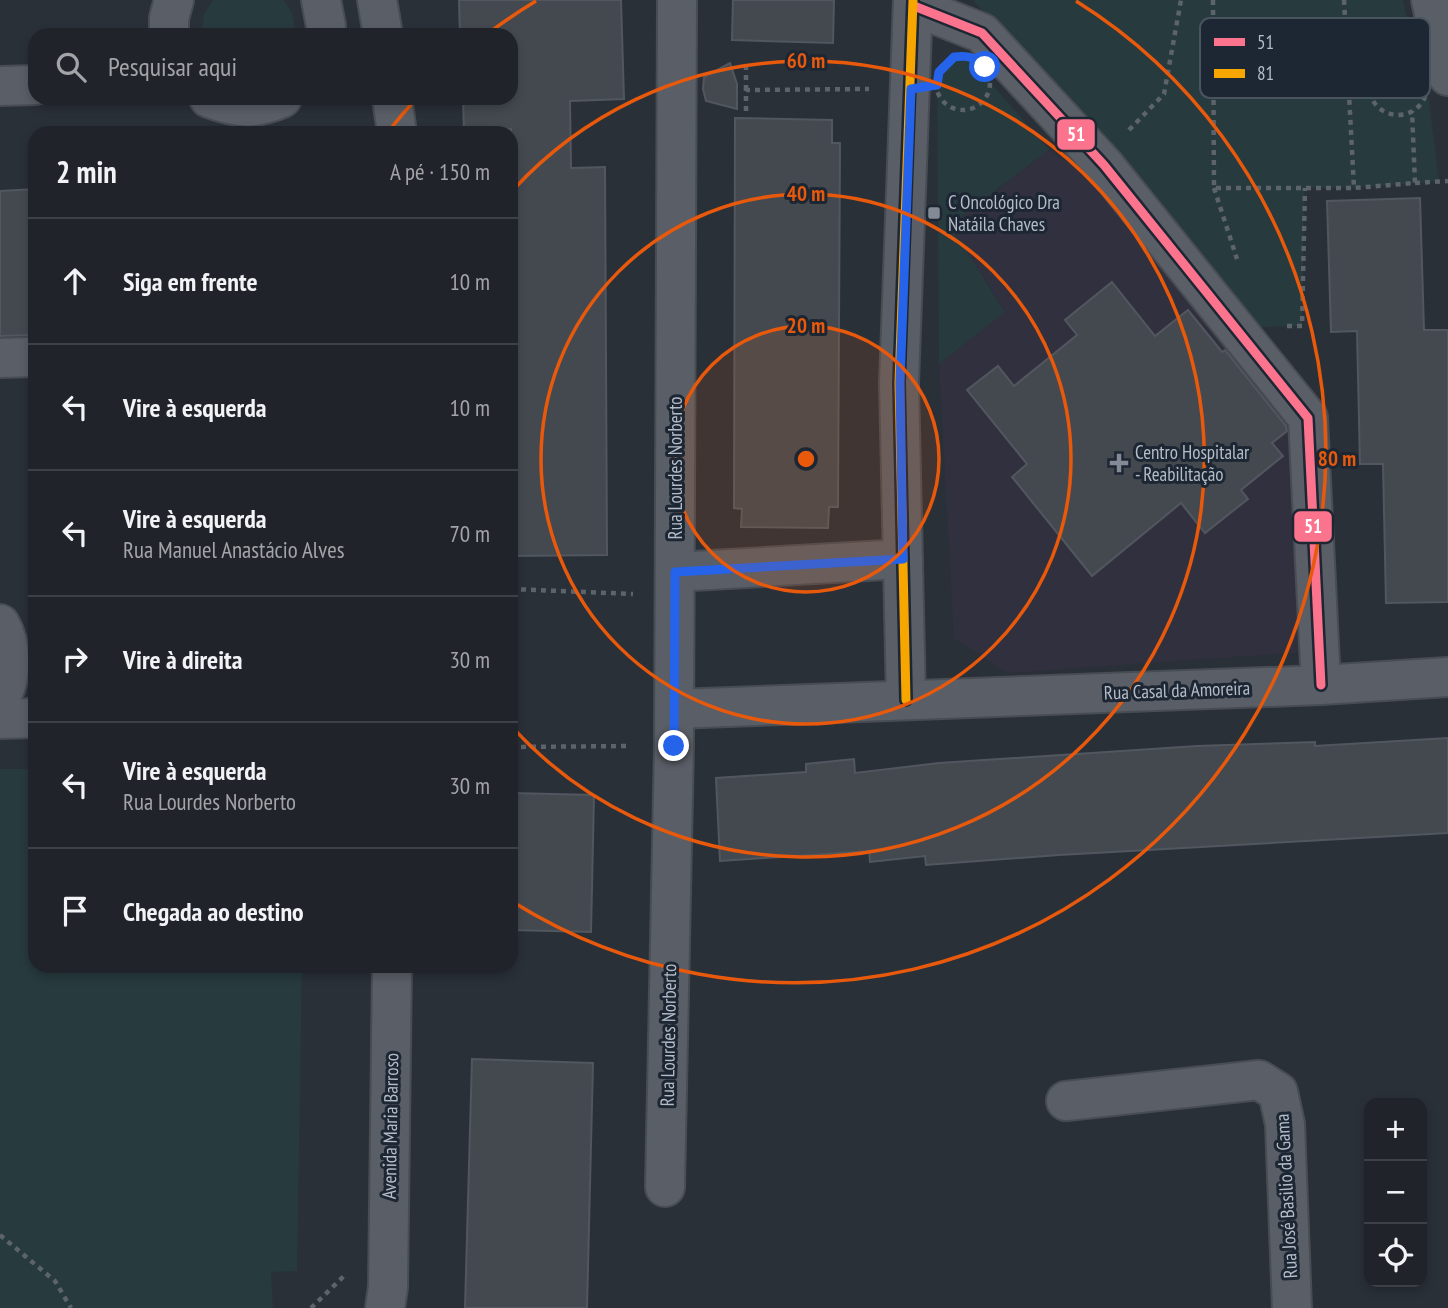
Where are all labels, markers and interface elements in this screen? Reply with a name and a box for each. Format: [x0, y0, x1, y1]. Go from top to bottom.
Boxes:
legend [1200, 18, 1430, 98]
search box [28, 28, 518, 105]
text: 51 [1257, 30, 1274, 54]
text: 60 m [787, 47, 825, 74]
icon: search [52, 48, 90, 86]
text: Pesquisar aqui [108, 50, 237, 83]
route start [969, 51, 1000, 82]
text: 81 [1257, 61, 1274, 85]
line badge: 51 [1056, 118, 1096, 151]
text: 51 [1067, 122, 1085, 146]
text: 2 min [56, 152, 117, 191]
text: A pé · 150 m [390, 157, 490, 186]
text: 40 m [787, 180, 825, 207]
place label: C Oncológico Dra Natáila Chaves [948, 190, 1060, 236]
marker: C Oncológico Dra Natáila Chaves [926, 205, 942, 221]
icon: ahead [56, 262, 94, 300]
text: Siga em frente [123, 265, 258, 298]
text: 10 m [449, 267, 490, 296]
text: 20 m [787, 312, 825, 339]
icon: left [56, 388, 94, 426]
text: Vire à esquerda [123, 391, 266, 424]
text: 10 m [449, 393, 490, 422]
street label: Rua Lourdes Norberto [663, 397, 687, 539]
place label: Centro Hospitalar - Reabilitação [1135, 440, 1250, 486]
text: 80 m [1318, 445, 1356, 472]
centre of rings [794, 447, 818, 471]
marker: Centro Hospitalar - Reabilitação [1109, 453, 1129, 473]
text: Vire à esquerda [123, 502, 266, 535]
line badge: 51 [1293, 510, 1333, 543]
icon: left [56, 514, 94, 552]
text: 51 [1304, 514, 1322, 538]
text: 70 m [449, 519, 490, 548]
text: Rua Manuel Anastácio Alves [123, 535, 344, 564]
icon: right [56, 640, 94, 678]
text: Vire à direita [123, 643, 242, 676]
text: 30 m [449, 645, 490, 674]
street label: Rua Casal da Amoreira [1103, 675, 1251, 705]
route end [658, 730, 689, 761]
text: Vire à esquerda [123, 754, 266, 787]
icon: left [56, 766, 94, 804]
text: 30 m [449, 771, 490, 800]
text: Rua Lourdes Norberto [123, 787, 296, 816]
icon: arrive [56, 892, 94, 930]
text: Chegada ao destino [123, 895, 304, 928]
street label: Rua Lourdes Norberto [655, 963, 681, 1107]
street label: Avenida Maria Barroso [377, 1053, 403, 1199]
map controls [1364, 1098, 1427, 1287]
button: + [1364, 1098, 1427, 1161]
street label: Rua José Basilio da Gama [1270, 1113, 1302, 1279]
button: − [1364, 1161, 1427, 1224]
button: locate [1364, 1224, 1427, 1287]

